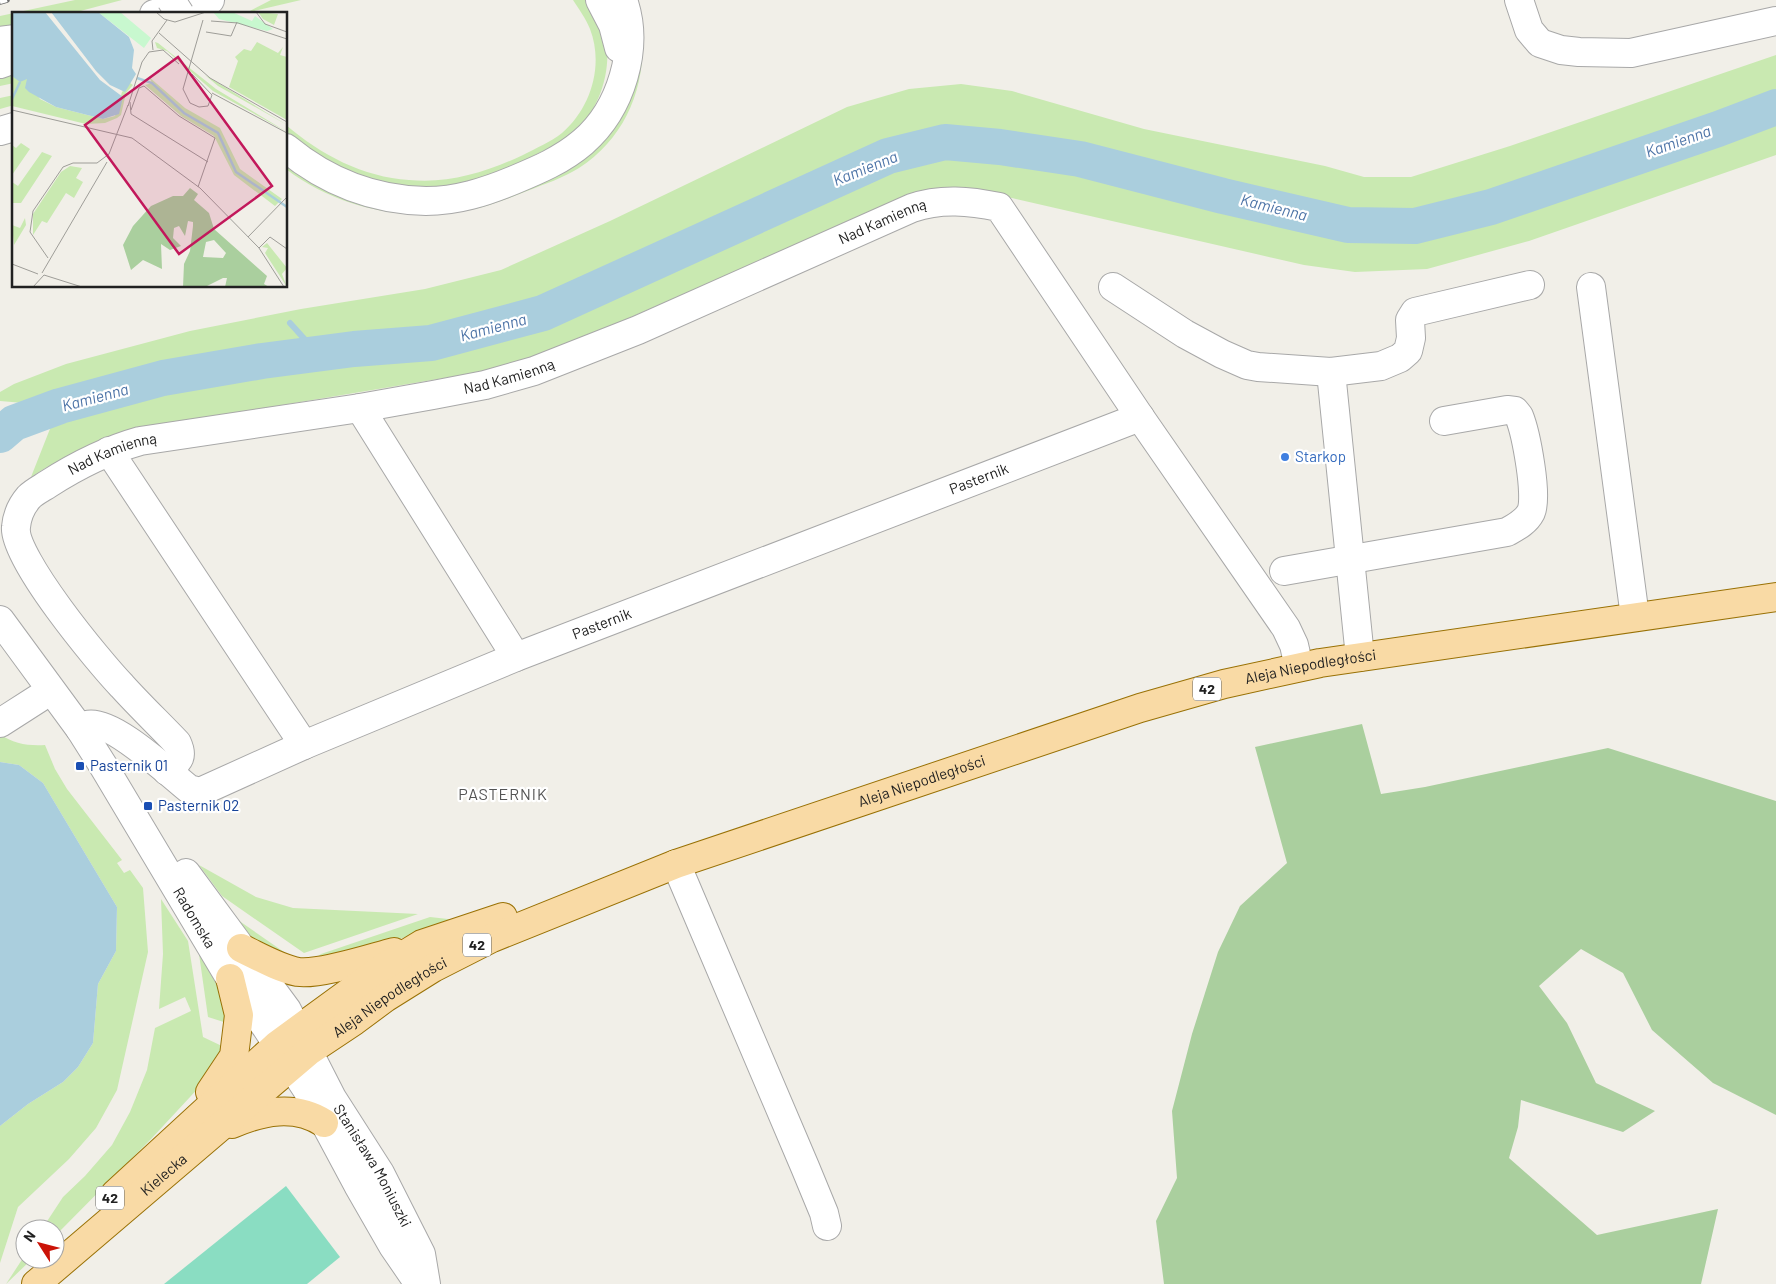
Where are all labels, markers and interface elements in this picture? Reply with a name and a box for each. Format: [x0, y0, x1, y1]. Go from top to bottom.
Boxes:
inset map [12, 12, 288, 288]
water label: Kamienna [1643, 120, 1713, 161]
water label: Kamienna [830, 146, 900, 189]
water label: Kamienna [1239, 189, 1309, 224]
street label: Nad Kamienną [835, 194, 928, 248]
water label: Kamienna [458, 309, 528, 344]
street label: Nad Kamienną [462, 354, 557, 397]
water label: Kamienna [60, 379, 130, 414]
street label: Nad Kamienną [64, 429, 158, 478]
place label: Starkop [1295, 447, 1346, 465]
marker: Starkop [1279, 451, 1291, 463]
street label: Pasternik [946, 458, 1011, 498]
street label: Pasternik [569, 603, 634, 643]
street label: Aleja Niepodległości [1243, 645, 1377, 687]
road number: 42 [1193, 678, 1221, 701]
street label: Aleja Niepodległości [855, 751, 987, 810]
place label: Pasternik 01 [90, 756, 168, 774]
marker: Pasternik 01 [74, 760, 86, 772]
district label: PASTERNIK [458, 784, 548, 803]
place label: Pasternik 02 [158, 796, 239, 814]
marker: Pasternik 02 [142, 800, 154, 812]
street label: Radomska [170, 884, 220, 951]
road number: 42 [463, 934, 491, 956]
street label: Aleja Niepodległości [329, 953, 449, 1041]
street label: Stanisława Moniuszki [330, 1100, 416, 1230]
street label: Kielecka [136, 1149, 190, 1199]
road number: 42 [96, 1186, 124, 1210]
north arrow [15, 1219, 65, 1269]
text: N [19, 1227, 39, 1245]

